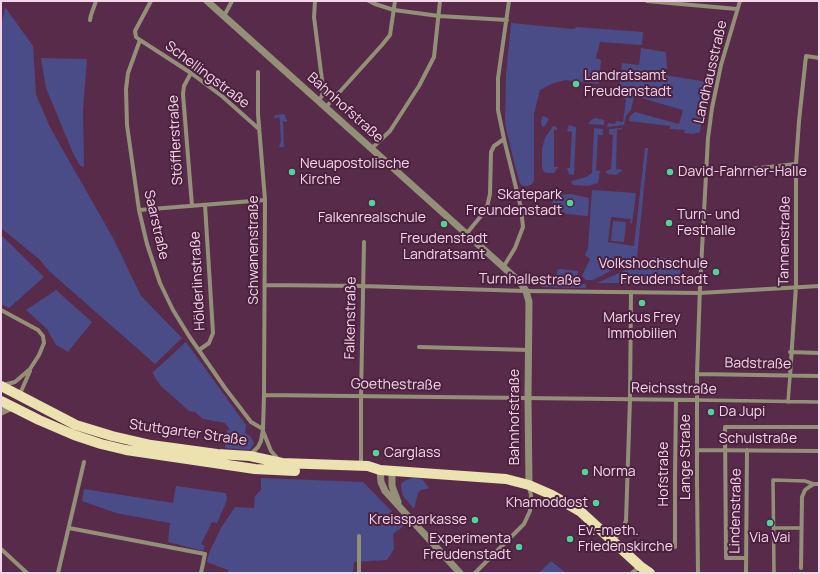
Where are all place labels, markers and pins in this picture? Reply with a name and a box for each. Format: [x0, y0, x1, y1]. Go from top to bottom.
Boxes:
place label: Landratsamt Freudenstadt [584, 68, 672, 100]
marker: Landratsamt Freudenstadt [571, 79, 581, 89]
place label: Neuapostolische Kirche [300, 156, 409, 188]
place label: David-Fahrner-Halle [678, 164, 807, 180]
marker: Neuapostolische Kirche [287, 167, 297, 177]
marker: David-Fahrner-Halle [665, 167, 675, 177]
place label: Skatepark Freundenstadt [466, 187, 562, 220]
marker: Falkenrealschule [367, 198, 377, 208]
marker: Skatepark Freundenstadt [565, 198, 575, 208]
place label: Turn- und Festhalle [677, 207, 740, 240]
place label: Falkenrealschule [318, 210, 426, 226]
marker: Turn- und Festhalle [664, 218, 674, 228]
marker: Freudenstadt Landratsamt [439, 219, 449, 229]
place label: Freudenstadt Landratsamt [400, 231, 488, 264]
place label: Volkshochschule Freudenstadt [599, 256, 708, 288]
marker: Volkshochschule Freudenstadt [711, 267, 721, 277]
marker: Markus Frey Immobilien [637, 298, 647, 308]
place label: Markus Frey Immobilien [603, 310, 681, 342]
place label: Da Jupi [719, 404, 765, 420]
marker: Da Jupi [706, 407, 716, 417]
place label: Carglass [384, 445, 441, 461]
marker: Carglass [371, 448, 381, 458]
place label: Norma [593, 464, 636, 480]
marker: Norma [580, 467, 590, 477]
place label: Khamoddost [506, 495, 588, 511]
marker: Khamoddost [591, 498, 601, 508]
place label: Kreissparkasse [369, 512, 467, 528]
marker: Kreissparkasse [470, 515, 480, 525]
marker: Via Vai [765, 518, 775, 528]
place label: Ev.-meth. Friedenskirche [578, 523, 673, 556]
place label: Via Vai [750, 530, 790, 546]
place label: Experimenta Freudenstadt [423, 531, 511, 564]
marker: Ev.-meth. Friedenskirche [565, 534, 575, 544]
marker: Experimenta Freudenstadt [514, 542, 524, 552]

